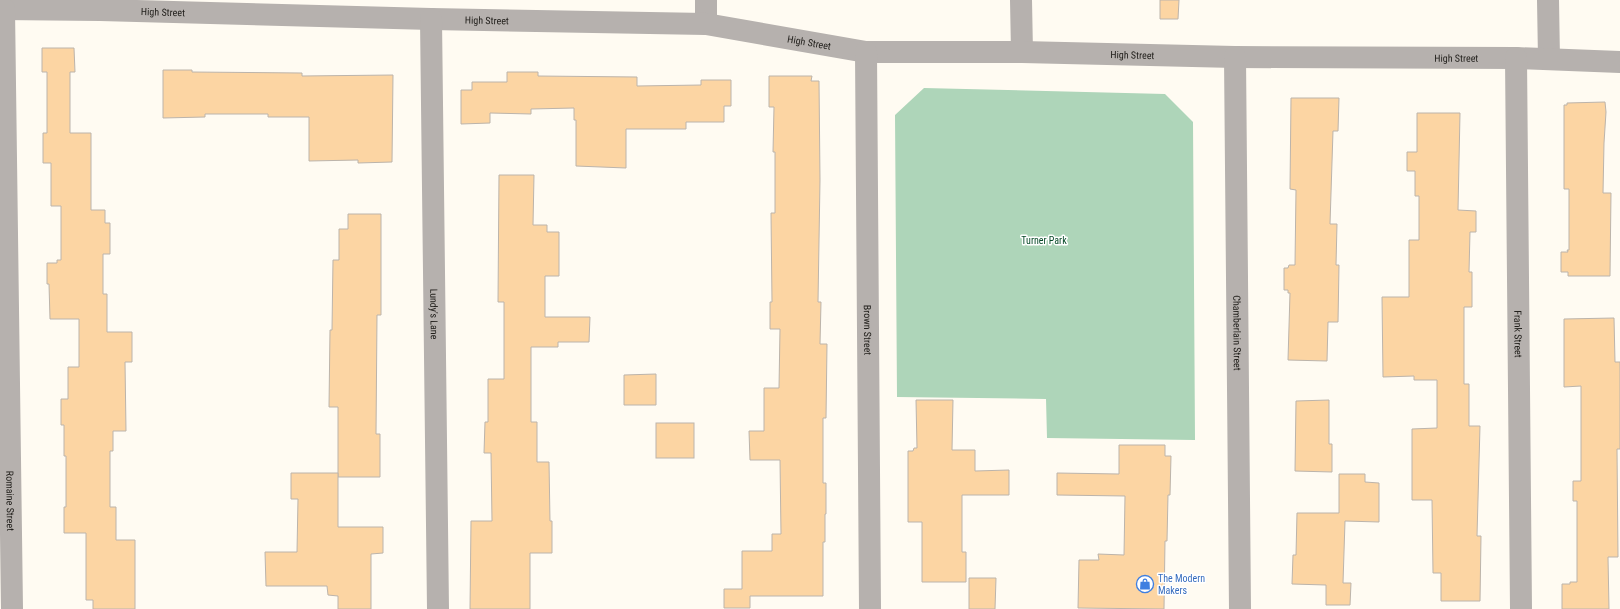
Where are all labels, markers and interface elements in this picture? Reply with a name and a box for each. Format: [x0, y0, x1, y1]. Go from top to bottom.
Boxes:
street label: High Street [141, 6, 185, 18]
street label: High Street [465, 15, 509, 26]
street label: High Street [787, 33, 832, 52]
street label: High Street [1110, 49, 1155, 61]
street label: High Street [1434, 53, 1478, 64]
park label: Turner Park [1021, 235, 1067, 246]
street label: Lundy's Lane [428, 289, 440, 340]
street label: Chamberlain Street [1231, 295, 1243, 371]
street label: Brown Street [862, 305, 873, 355]
street label: Frank Street [1512, 310, 1524, 358]
street label: Romaine Street [4, 471, 16, 531]
place label: The Modern Makers [1158, 573, 1205, 596]
shop icon: The Modern Makers [1135, 574, 1155, 594]

